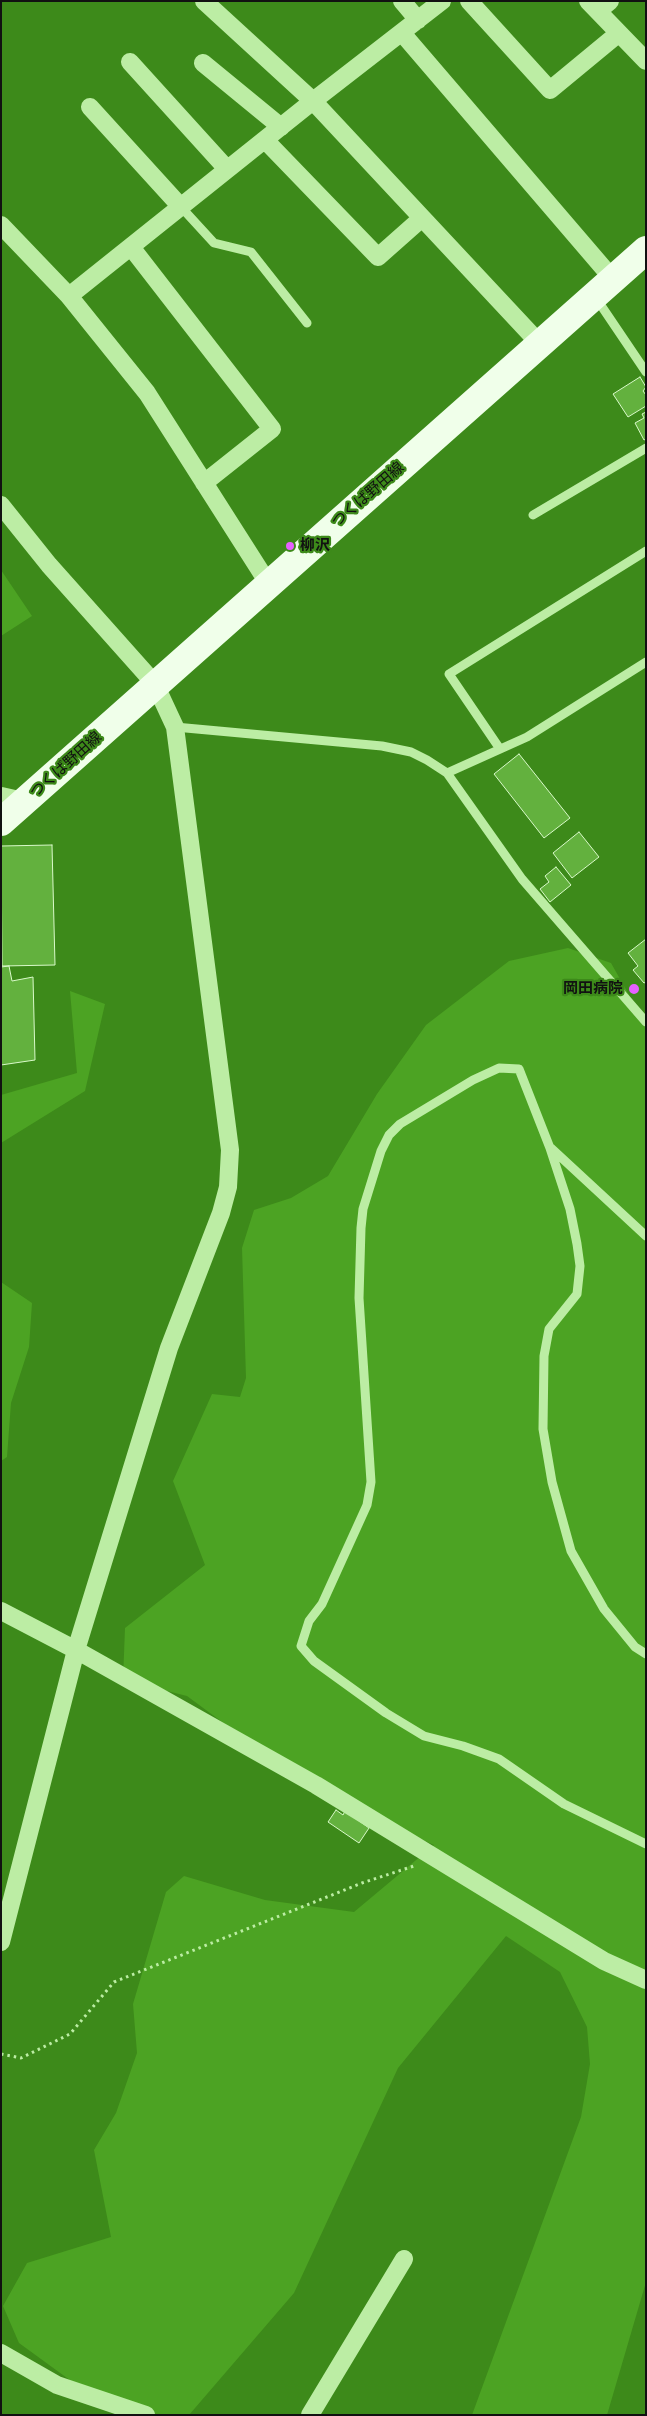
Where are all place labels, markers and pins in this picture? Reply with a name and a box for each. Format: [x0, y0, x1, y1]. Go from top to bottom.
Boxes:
place label: 柳沢 [300, 537, 330, 555]
marker: 柳沢 [284, 540, 296, 552]
place label: 岡田病院 [563, 980, 623, 998]
marker: 岡田病院 [627, 982, 641, 996]

